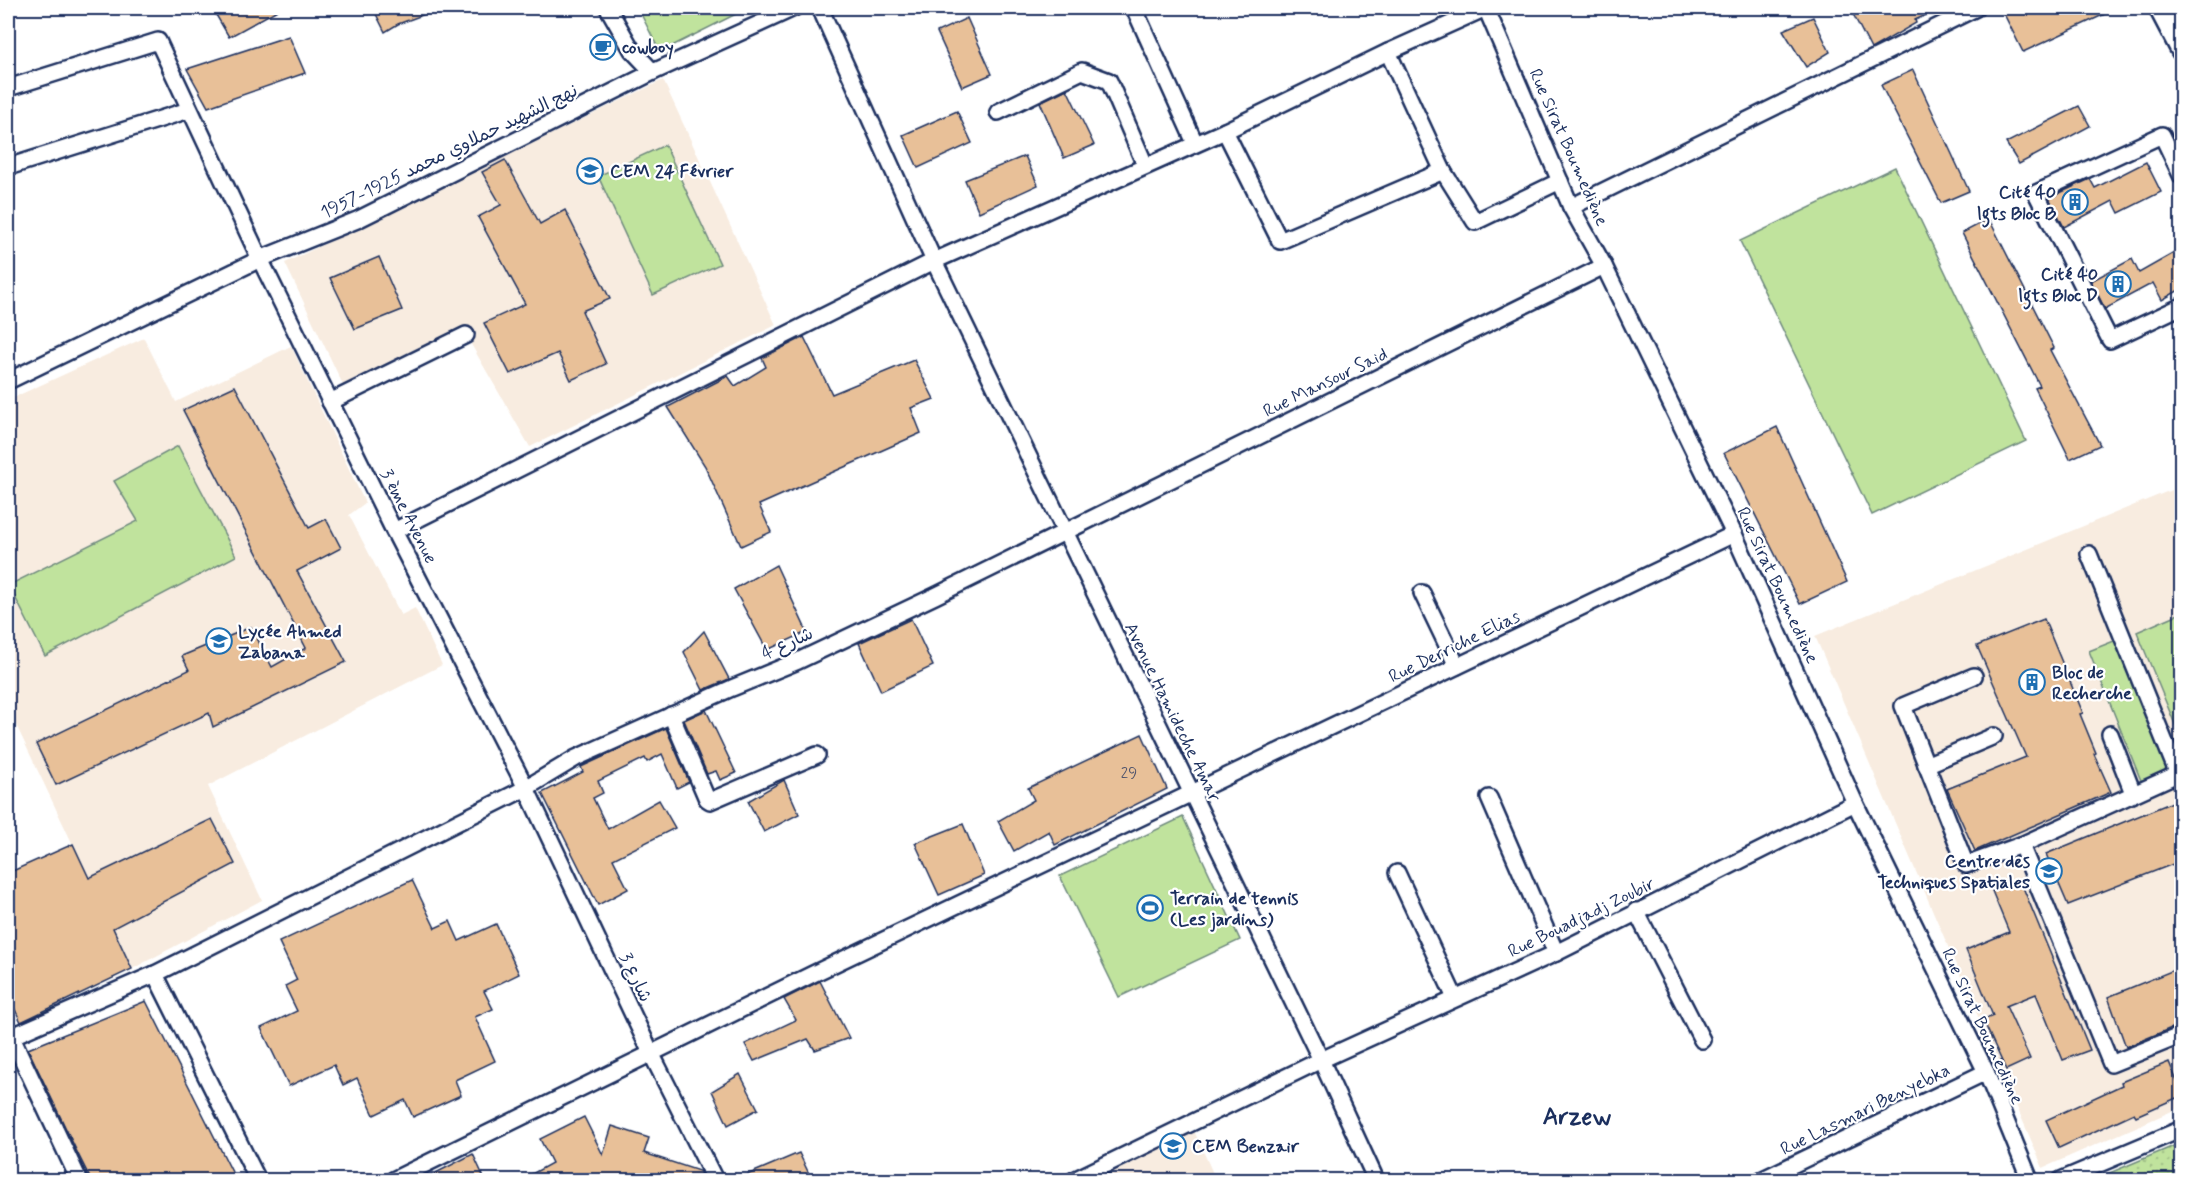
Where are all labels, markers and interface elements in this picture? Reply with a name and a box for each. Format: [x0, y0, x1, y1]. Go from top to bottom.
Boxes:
cafe icon: cowboy [588, 32, 618, 62]
place label: cowboy [622, 36, 674, 60]
street label: Rue Sirat Boumediène [1523, 65, 1614, 230]
street label: نهج الشهيد حملاوي محمد 1925-1957 [317, 79, 582, 225]
school or university icon: CEM 24 Février [575, 156, 605, 186]
place label: CEM 24 Février [610, 160, 734, 184]
place label: Cité 40 lgts Bloc B [1977, 181, 2057, 228]
building icon: Cité 40 lgts Bloc B [2060, 187, 2090, 217]
place label: Cité 40 lgts Bloc D [2019, 263, 2098, 310]
building icon: Cité 40 lgts Bloc D [2103, 269, 2133, 299]
street label: Rue Mansour Said [1259, 342, 1392, 423]
street label: 3 ème Avenue [374, 465, 442, 568]
street label: Rue Sirat Boumediène [1730, 503, 1824, 668]
street label: Rue Derriche Elias [1385, 605, 1524, 689]
street label: Avenue Hamideche Amar [1118, 619, 1226, 806]
place label: Lycée Ahmed Zabana [238, 620, 342, 665]
street label: شارع 4 [758, 622, 817, 666]
school or university icon: Lycée Ahmed Zabana [204, 626, 234, 656]
place label: Bloc de Recherche [2052, 661, 2132, 706]
building icon: Bloc de Recherche [2017, 667, 2047, 697]
house number: 29 [1121, 764, 1137, 784]
place label: Centre des Techniques Spatiales [1878, 850, 2030, 895]
school or university icon: Centre des Techniques Spatiales [2034, 856, 2064, 886]
street label: Rue Bouadjadj Zoubir [1504, 872, 1659, 964]
place label: Terrain de tennis (Les jardins) [1170, 887, 1298, 932]
sports icon: Terrain de tennis (Les jardins) [1135, 893, 1165, 923]
street label: Rue Sirat Boumediène [1935, 944, 2029, 1109]
street label: شارع 3 [613, 949, 657, 1006]
street label: Rue Lasmari Benyebka [1777, 1058, 1954, 1161]
district label: Arzew [1543, 1102, 1611, 1133]
school or university icon: CEM Benzair [1158, 1131, 1188, 1161]
place label: CEM Benzair [1192, 1135, 1300, 1159]

